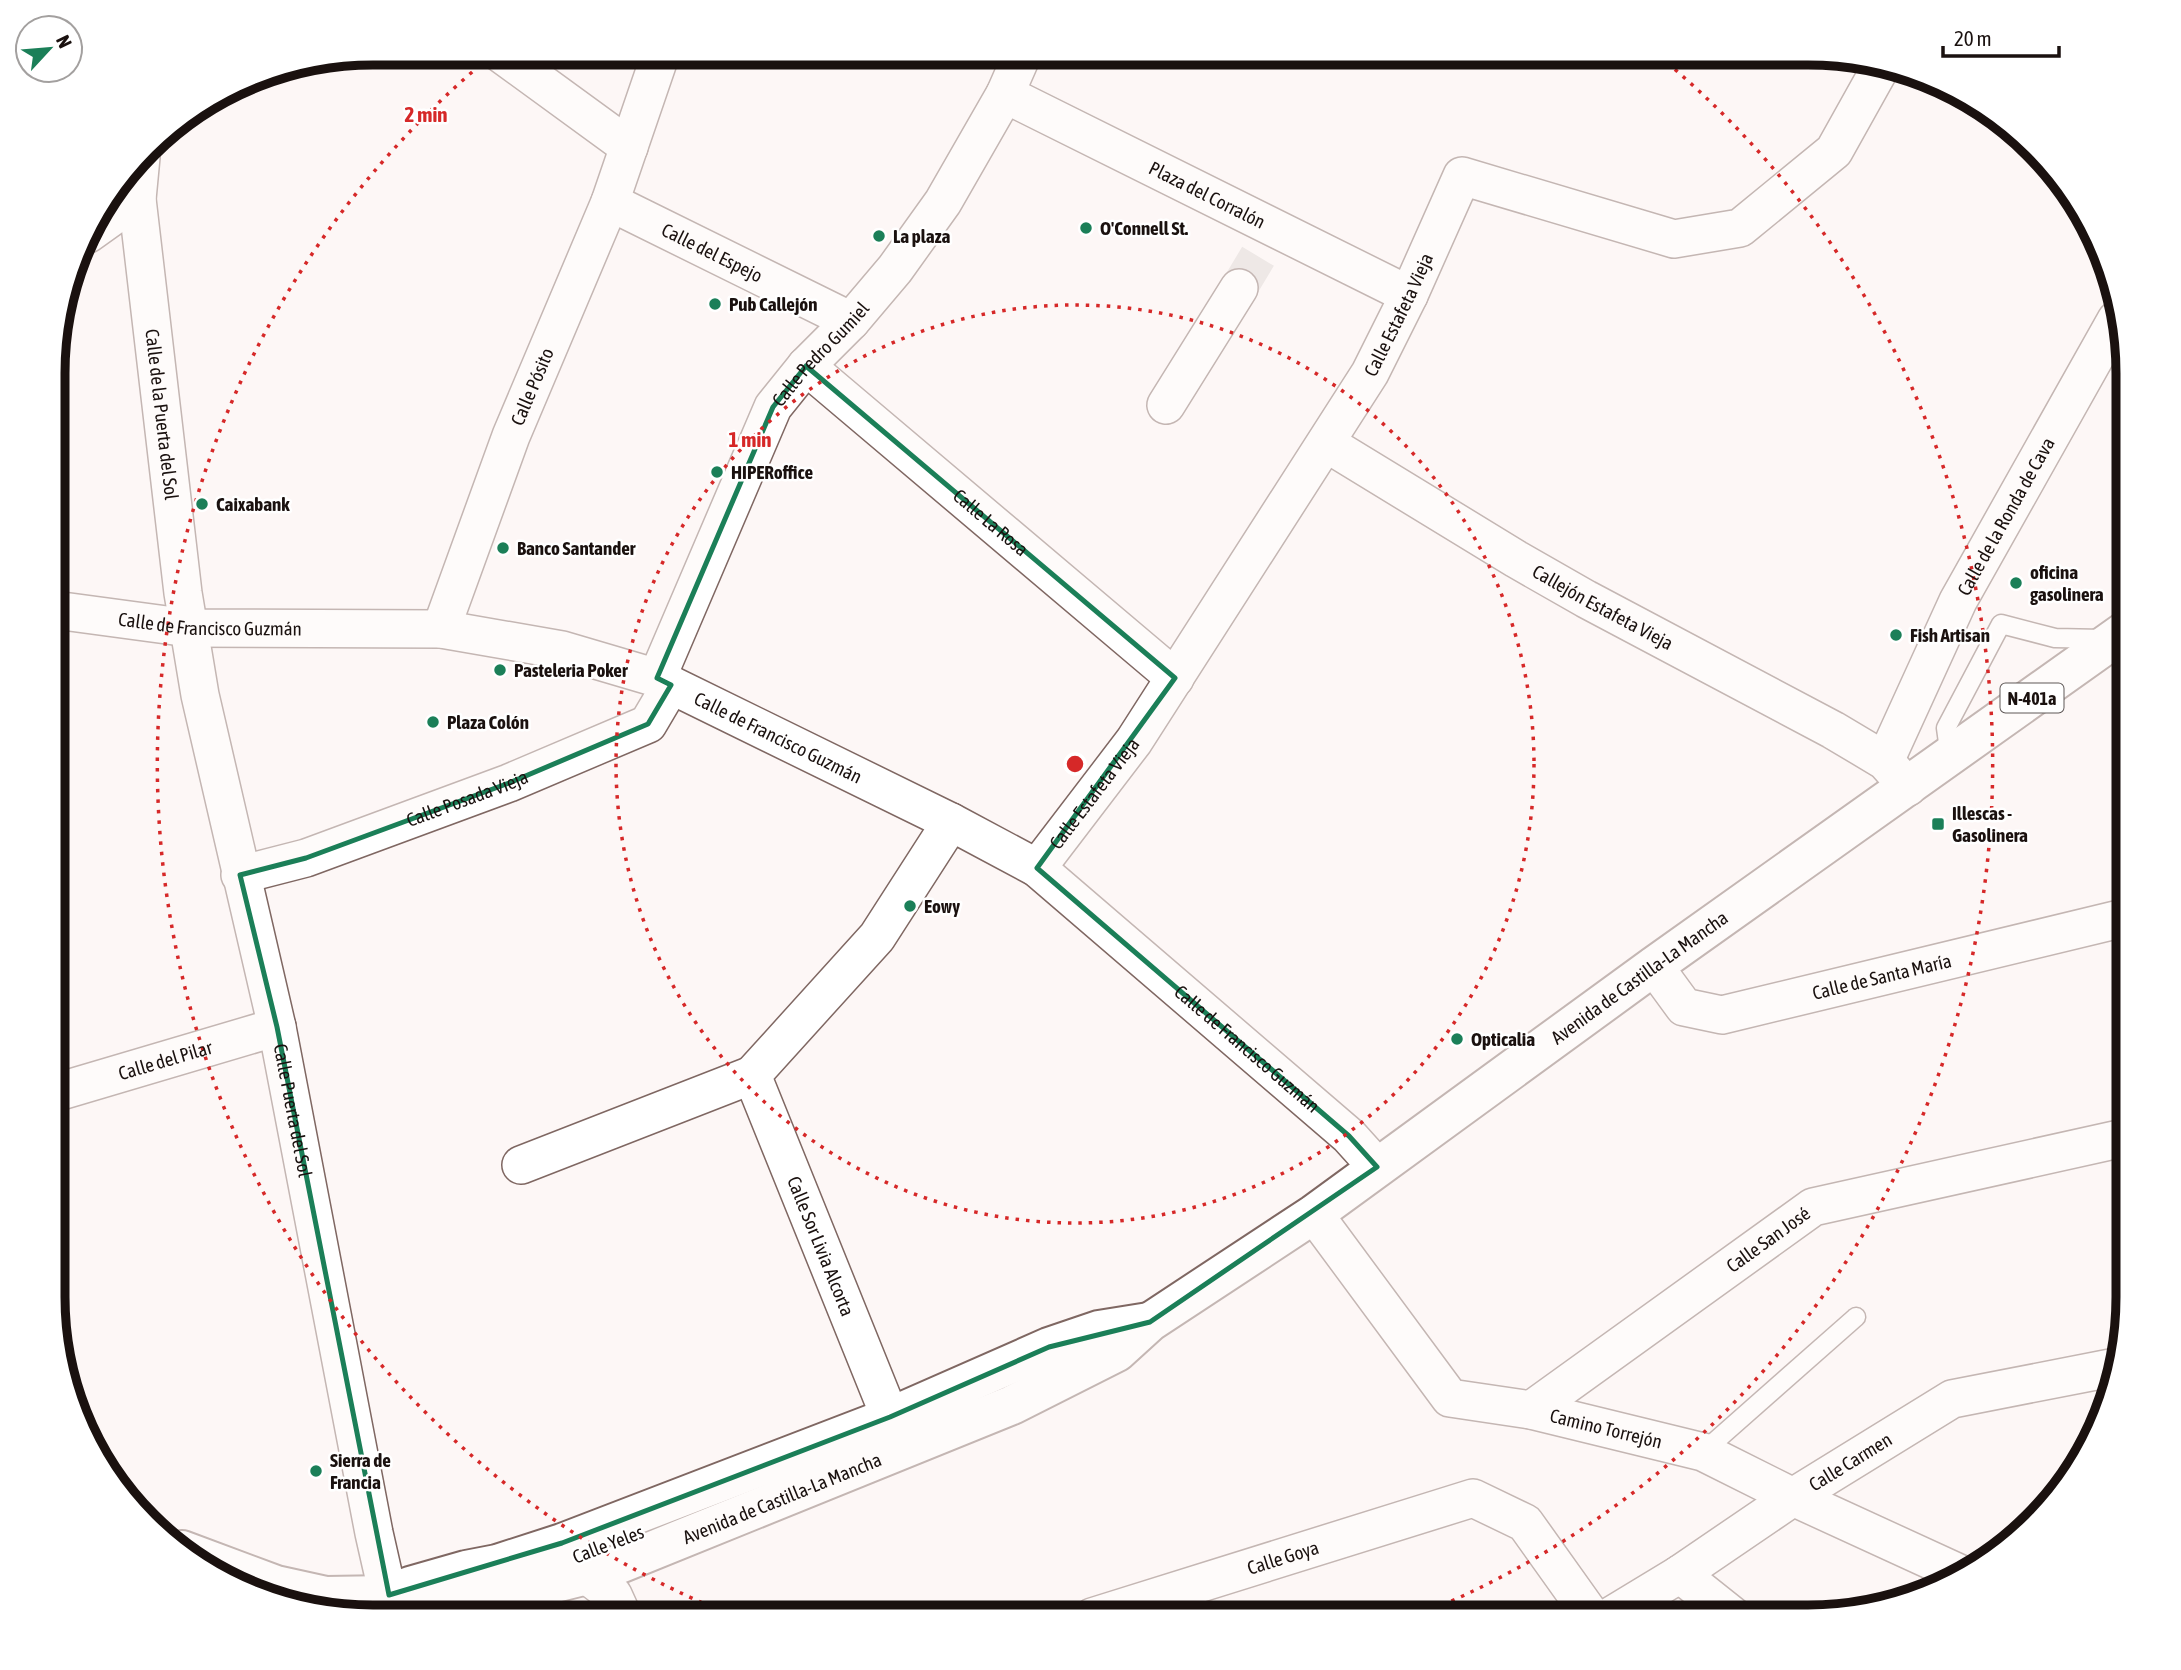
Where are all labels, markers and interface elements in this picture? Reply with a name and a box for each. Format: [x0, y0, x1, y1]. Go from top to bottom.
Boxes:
north arrow [14, 14, 84, 84]
scale bar [1943, 14, 2058, 58]
text: 20 m [1954, 26, 1992, 50]
text: N [52, 32, 77, 51]
text: 2 min [405, 102, 447, 126]
street label: Plaza del Corralón [1146, 157, 1269, 233]
place label: O'Connell St. [1100, 217, 1189, 239]
street label: Calle del Espejo [658, 218, 766, 287]
marker: O'Connell St. [1078, 220, 1094, 236]
place label: La plaza [893, 225, 951, 247]
marker: La plaza [871, 228, 887, 244]
street label: Calle Estafeta Vieja [1359, 250, 1437, 380]
place label: Pub Callejón [729, 293, 818, 315]
marker: Pub Callejón [707, 296, 723, 312]
street label: Calle Pedro Gumiel [767, 297, 873, 410]
street label: Calle de la Puerta del Sol [141, 328, 183, 501]
street label: Calle Pósito [506, 344, 558, 429]
text: 1 min [729, 427, 771, 451]
street label: Calle de la Ronda de Cava [1952, 434, 2059, 599]
place label: HIPERoffice [731, 461, 813, 483]
marker: HIPERoffice [709, 464, 725, 480]
street label: Calle La Rosa [949, 484, 1033, 560]
place label: Caixabank [216, 493, 290, 515]
marker: Caixabank [194, 496, 210, 512]
place label: Banco Santander [517, 537, 636, 559]
marker: Banco Santander [495, 540, 511, 556]
street label: Callejón Estafeta Vieja [1529, 560, 1677, 654]
place label: oficina gasolinera [2030, 561, 2104, 605]
marker: oficina gasolinera [2008, 575, 2024, 591]
street label: Calle de Francisco Guzmán [117, 608, 302, 639]
place label: Fish Artisan [1910, 624, 1990, 646]
marker: Fish Artisan [1888, 627, 1904, 643]
place label: Pasteleria Poker [514, 659, 628, 681]
marker: Pasteleria Poker [492, 662, 508, 678]
road number: N-401a [2000, 684, 2064, 712]
street label: Calle de Francisco Guzmán [691, 687, 866, 788]
place label: Plaza Colón [447, 711, 529, 733]
marker: Plaza Colón [425, 714, 441, 730]
street label: Calle Estafeta Vieja [1045, 733, 1143, 853]
centre of rings [1063, 752, 1087, 776]
street label: Calle Posada Vieja [403, 765, 531, 831]
place label: Illescas - Gasolinera [1952, 802, 2028, 846]
marker: Illescas - Gasolinera [1930, 816, 1946, 832]
place label: Eowy [924, 895, 960, 917]
marker: Eowy [902, 898, 918, 914]
street label: Avenida de Castilla-La Mancha [1547, 906, 1732, 1048]
street label: Calle de Santa María [1810, 949, 1953, 1004]
street label: Calle de Francisco Guzmán [1170, 980, 1324, 1117]
place label: Opticalia [1471, 1028, 1535, 1050]
marker: Opticalia [1449, 1031, 1465, 1047]
street label: Calle del Pilar [116, 1036, 215, 1084]
street label: Calle Puerta del Sol [269, 1042, 317, 1179]
street label: Calle Sor Livia Alcorta [783, 1173, 859, 1319]
street label: Calle San José [1722, 1202, 1814, 1277]
street label: Camino Torrejón [1548, 1404, 1664, 1453]
street label: Calle Carmen [1805, 1428, 1896, 1496]
street label: Avenida de Castilla-La Mancha [679, 1448, 885, 1548]
place label: Sierra de Francia [330, 1449, 391, 1493]
marker: Sierra de Francia [308, 1463, 324, 1479]
street label: Calle Yeles [569, 1520, 647, 1568]
street label: Calle Goya [1244, 1536, 1321, 1579]

